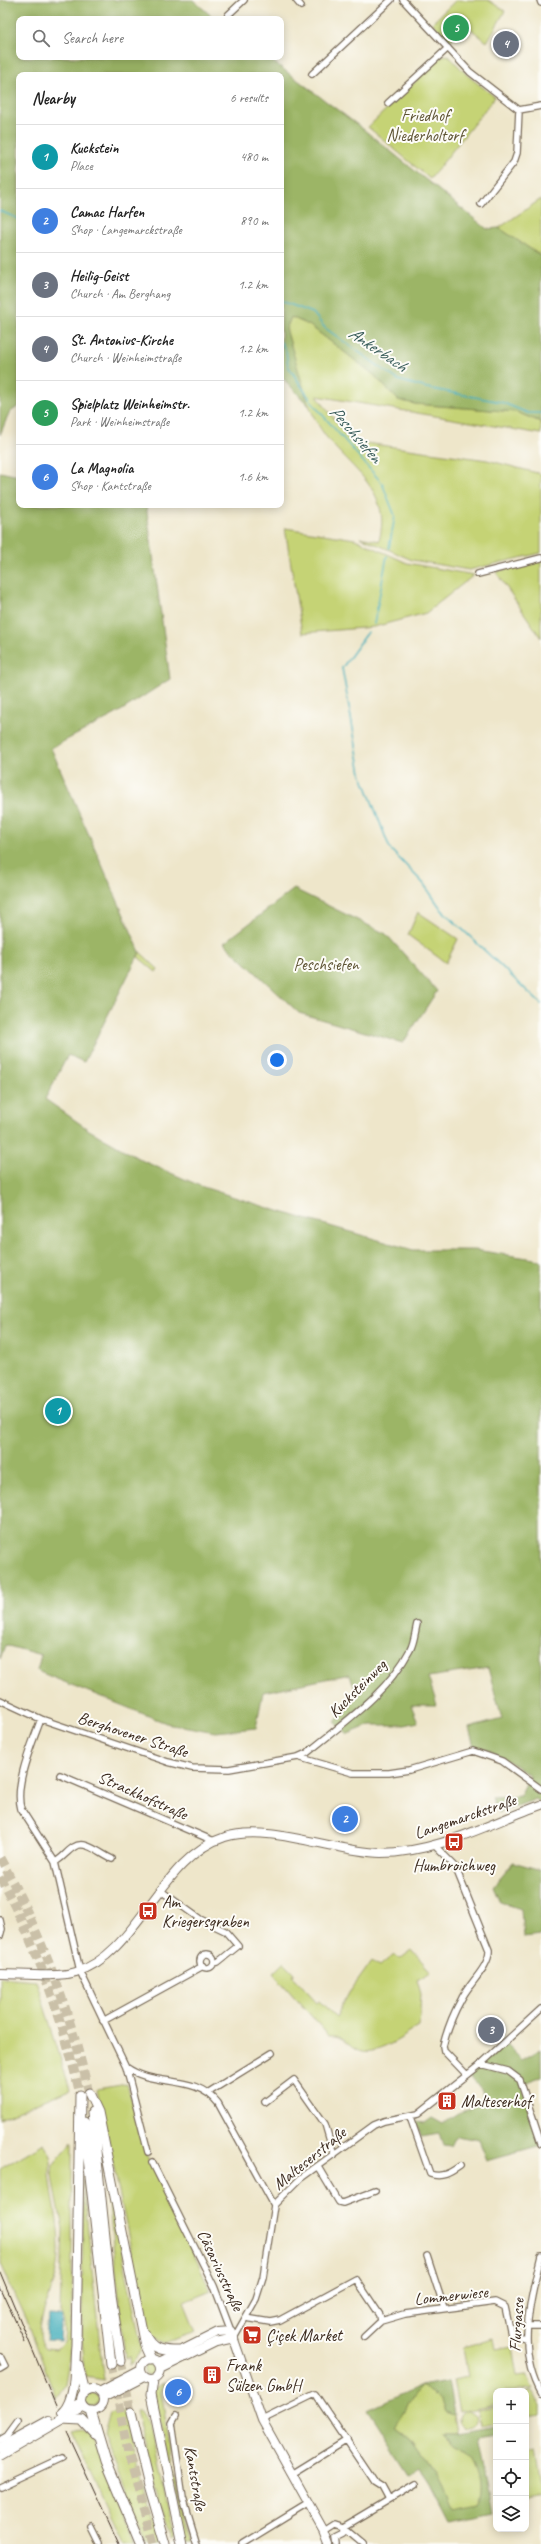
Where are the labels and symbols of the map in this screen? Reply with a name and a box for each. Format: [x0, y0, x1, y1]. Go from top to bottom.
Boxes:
pin: 5 [443, 13, 469, 43]
pin: 4 [493, 29, 519, 59]
park label: Friedhof Niederholtorf [387, 105, 467, 146]
water label: Ankerbach [345, 322, 413, 377]
water label: Peschsiefen [325, 401, 388, 469]
park label: Peschsiefen [293, 954, 360, 975]
your location [267, 1050, 287, 1070]
pin: 1 [45, 1396, 71, 1426]
street label: Kucksteinweg [324, 1654, 392, 1722]
street label: Berghovener Straße [75, 1707, 192, 1763]
street label: Strackhofstraße [95, 1766, 192, 1825]
street label: Langemarckstraße [412, 1789, 520, 1844]
pin: 2 [332, 1804, 358, 1834]
bus stop icon: Humbroichweg [443, 1831, 465, 1853]
place label: Humbroichweg [413, 1855, 496, 1876]
place label: Am Kriegersgraben [162, 1891, 249, 1932]
bus stop icon: Am Kriegersgraben [137, 1900, 159, 1922]
pin: 3 [478, 2015, 504, 2045]
building icon: Malteserhof [436, 2090, 458, 2112]
place label: Malteserhof [461, 2091, 535, 2112]
street label: Malteserstraße [268, 2122, 351, 2194]
street label: Cäsariusstraße [193, 2226, 249, 2316]
street label: Lommerwiese [413, 2281, 490, 2310]
street label: Flurgasse [504, 2296, 529, 2352]
supermarket icon: Çiçek Market [241, 2324, 263, 2346]
place label: Çiçek Market [266, 2325, 344, 2347]
place label: Frank Sülzen GmbH [226, 2355, 303, 2396]
building icon: Frank Sülzen GmbH [201, 2364, 223, 2386]
pin: 6 [165, 2377, 191, 2407]
street label: Kantstraße [180, 2444, 212, 2513]

